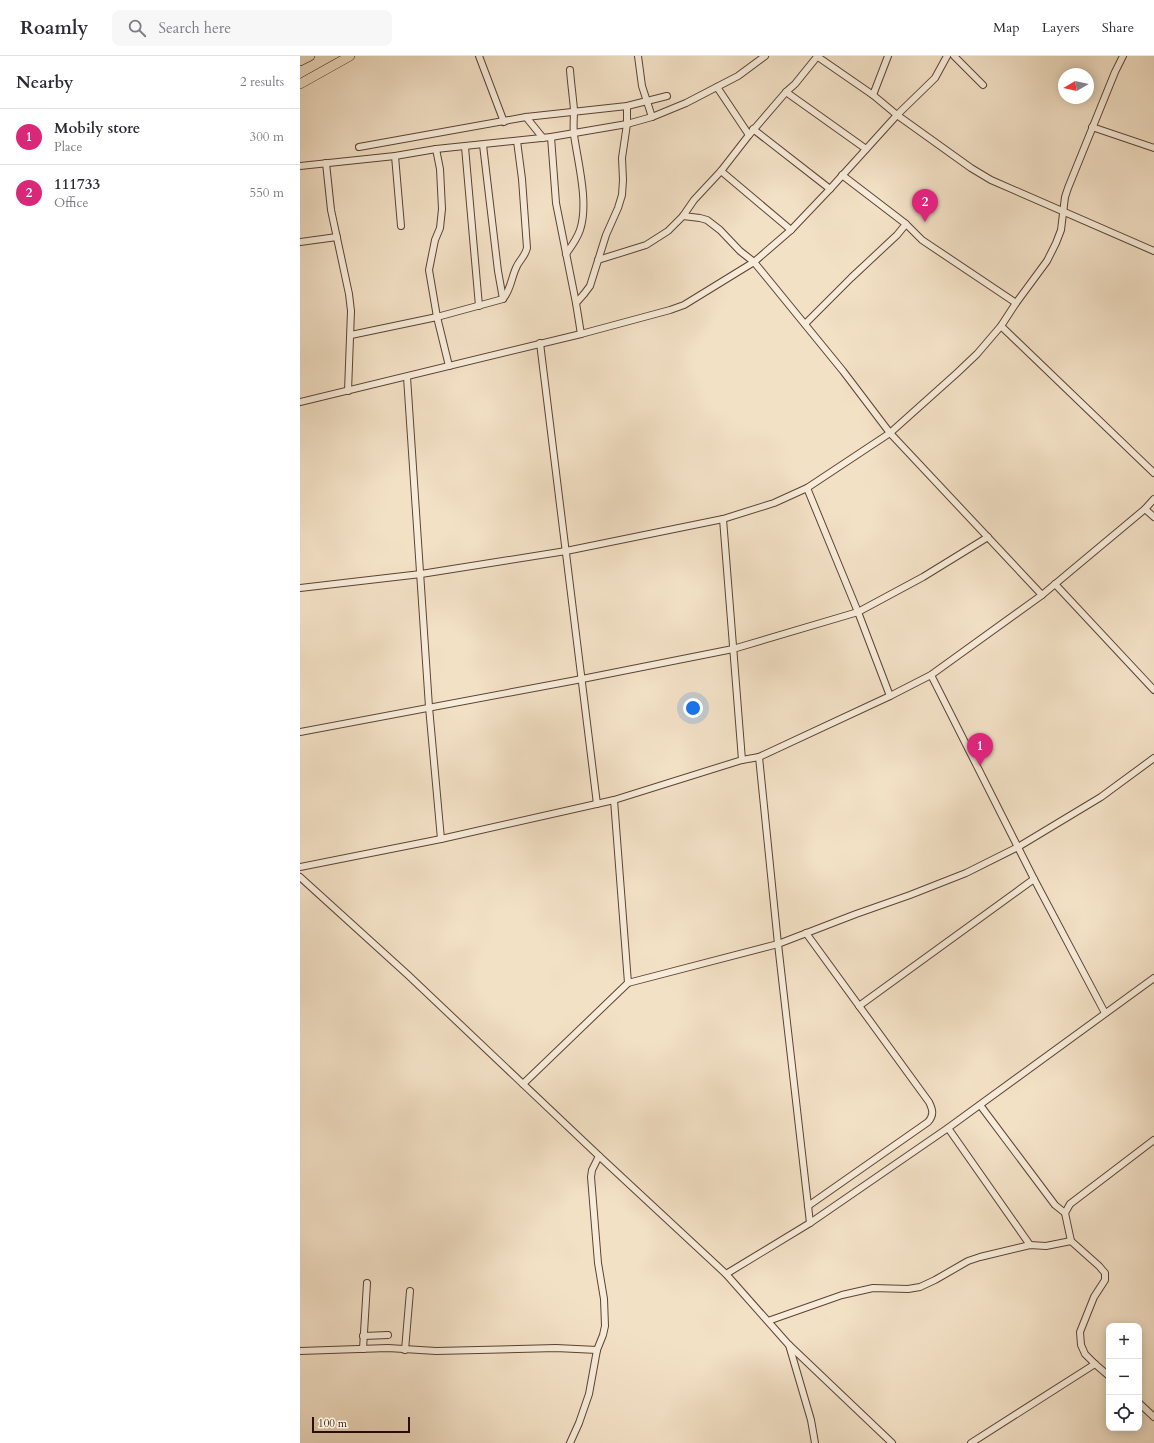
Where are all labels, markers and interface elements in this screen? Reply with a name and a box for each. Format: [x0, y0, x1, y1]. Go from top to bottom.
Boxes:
search box [112, 10, 392, 46]
text: Roamly [20, 15, 88, 41]
icon: search [126, 17, 148, 39]
text: Search here [158, 18, 231, 38]
text: Map [993, 18, 1020, 37]
text: Layers [1042, 18, 1080, 37]
text: Share [1102, 18, 1134, 37]
north arrow [1058, 68, 1094, 104]
text: Nearby [16, 71, 73, 94]
text: 2 results [240, 73, 284, 91]
text: Mobily store [54, 118, 140, 138]
text: 1 [26, 128, 32, 146]
text: 300 m [250, 128, 284, 146]
text: Place [54, 138, 82, 156]
text: 111733 [54, 174, 100, 194]
text: 2 [26, 184, 32, 202]
text: 550 m [250, 184, 284, 202]
pin: 2 [912, 189, 938, 222]
text: Office [54, 194, 88, 212]
your location [683, 698, 703, 718]
pin: 1 [967, 733, 993, 766]
map controls [1106, 1323, 1142, 1431]
button: + [1106, 1323, 1142, 1359]
button: − [1106, 1359, 1142, 1395]
button: locate [1106, 1395, 1142, 1431]
scale bar [312, 1415, 410, 1434]
text: 100 m [318, 1416, 347, 1431]

